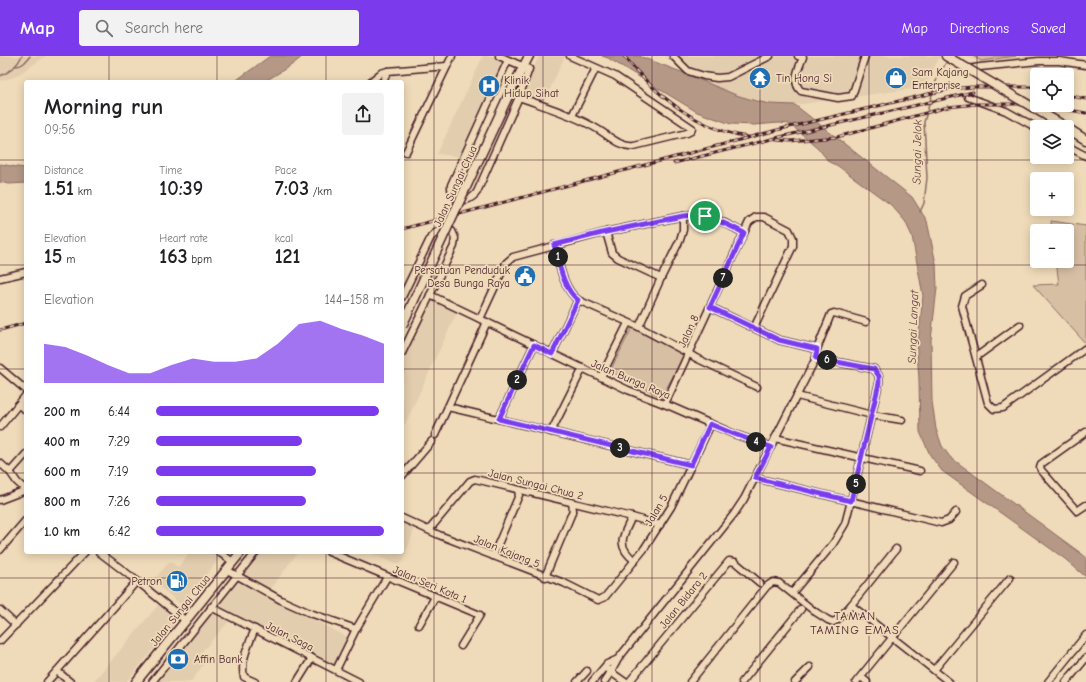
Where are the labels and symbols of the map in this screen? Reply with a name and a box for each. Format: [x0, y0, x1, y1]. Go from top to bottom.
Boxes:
temple icon: Tin Hong Si [747, 65, 773, 91]
shop icon: Sam Kajang Enterprise [883, 65, 909, 91]
place label: Sam Kajang Enterprise [912, 66, 969, 92]
place label: Tin Hong Si [776, 72, 832, 85]
hospital icon: Klinik Hidup Sihat [476, 73, 502, 99]
place label: Klinik Hidup Sihat [504, 74, 560, 100]
water label: Sungai Jelok [909, 119, 925, 185]
street label: Jalan Sungai Chua [431, 144, 480, 229]
pin [688, 199, 722, 233]
pin: 1 [548, 247, 568, 267]
public building icon: Persatuan Penduduk Desa Bunga Raya [512, 263, 538, 289]
place label: Persatuan Penduduk Desa Bunga Raya [414, 264, 511, 290]
pin: 7 [713, 268, 733, 288]
water label: Sungai Langat [905, 289, 921, 364]
street label: Jalan 8 [675, 313, 702, 349]
pin: 6 [817, 350, 837, 370]
street label: Jalan Bunga Raya [589, 357, 672, 402]
pin: 2 [507, 370, 527, 390]
pin: 4 [746, 432, 766, 452]
pin: 3 [610, 438, 630, 458]
street label: Jalan Sungai Chua 2 [487, 466, 585, 503]
pin: 5 [846, 474, 866, 494]
street label: Jalan 5 [642, 492, 671, 528]
street label: Jalan Kajang 5 [472, 532, 542, 571]
street label: Jalan Seri Kota 1 [391, 563, 469, 606]
fuel station icon: Petron [164, 568, 190, 594]
street label: Jalan Bidara 2 [657, 569, 710, 631]
street label: Jalan Sungai Chua [148, 572, 213, 649]
place label: Petron [132, 575, 162, 588]
district label: TAMAN TAMING EMAS [810, 609, 900, 637]
street label: Jalan Saga [264, 619, 316, 654]
bank icon: Affin Bank [165, 646, 191, 672]
place label: Affin Bank [194, 653, 243, 666]

